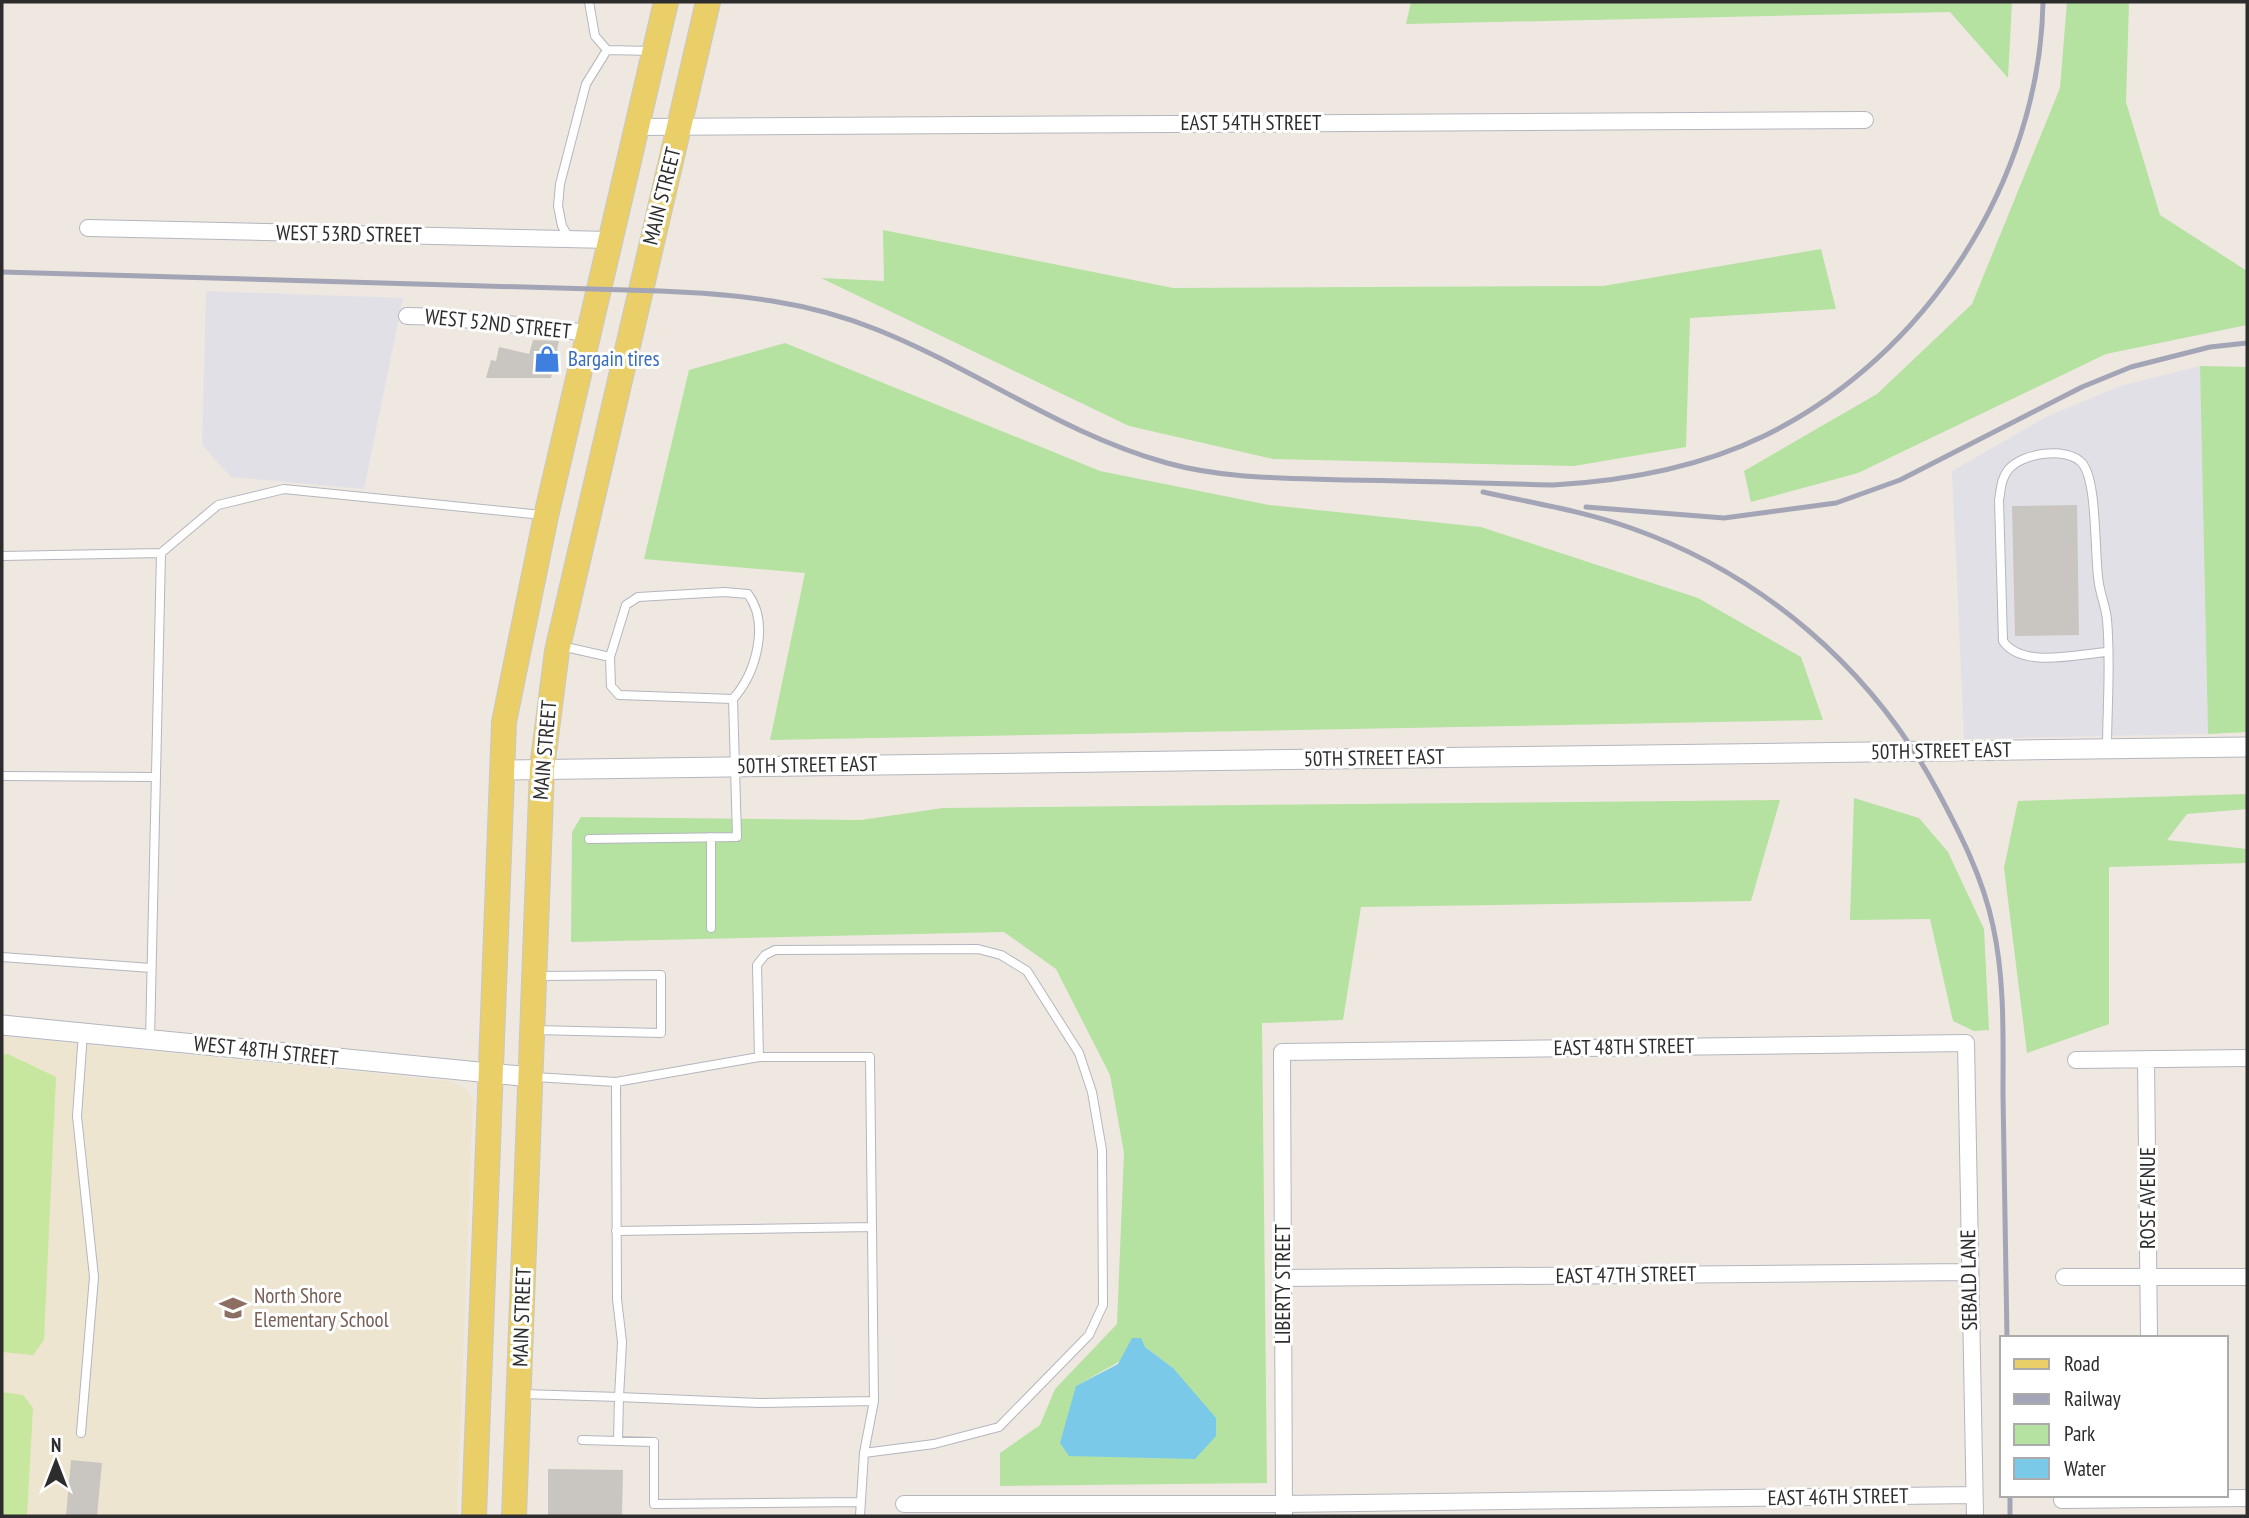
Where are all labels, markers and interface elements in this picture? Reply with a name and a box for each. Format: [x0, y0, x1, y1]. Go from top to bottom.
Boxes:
street label: EAST 54TH STREET [1181, 109, 1322, 136]
street label: MAIN STREET [636, 144, 687, 248]
street label: WEST 53RD STREET [276, 219, 423, 248]
street label: WEST 52ND STREET [424, 302, 573, 345]
shop icon: Bargain tires [532, 344, 562, 374]
place label: Bargain tires [568, 345, 660, 372]
street label: MAIN STREET [527, 698, 562, 801]
street label: 50TH STREET EAST [1870, 736, 2012, 765]
street label: 50TH STREET EAST [1303, 743, 1445, 772]
street label: 50TH STREET EAST [736, 750, 878, 779]
street label: WEST 48TH STREET [192, 1029, 340, 1072]
street label: EAST 48TH STREET [1553, 1032, 1695, 1061]
street label: ROSE AVENUE [2134, 1147, 2161, 1249]
street label: LIBERTY STREET [1269, 1223, 1296, 1344]
street label: SEBALD LANE [1954, 1229, 1983, 1331]
street label: EAST 47TH STREET [1555, 1260, 1697, 1289]
street label: MAIN STREET [506, 1266, 537, 1367]
place label: North Shore Elementary School [254, 1282, 389, 1333]
school or university icon: North Shore Elementary School [218, 1293, 248, 1323]
legend [2000, 1336, 2228, 1497]
text: Road [2064, 1350, 2100, 1377]
text: Railway [2064, 1385, 2121, 1412]
text: Park [2064, 1420, 2095, 1447]
north arrow [21, 1427, 91, 1497]
text: N [51, 1433, 61, 1457]
text: Water [2064, 1455, 2106, 1482]
street label: EAST 46TH STREET [1767, 1482, 1909, 1511]

